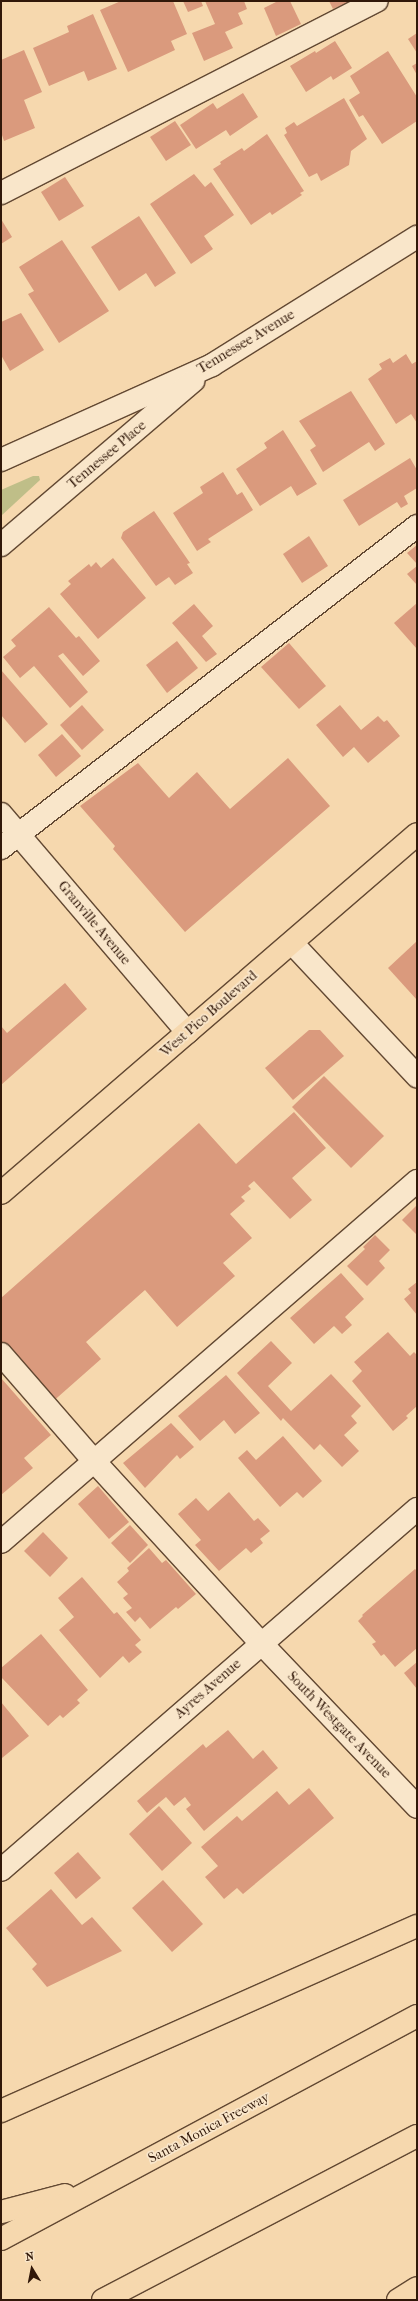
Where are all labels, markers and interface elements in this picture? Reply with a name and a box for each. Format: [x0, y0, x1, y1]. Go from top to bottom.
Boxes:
street label: Tennessee Avenue [194, 306, 298, 378]
street label: Tennessee Place [64, 417, 150, 493]
street label: Granville Avenue [54, 878, 134, 968]
street label: West Pico Boulevard [157, 967, 261, 1061]
street label: Ayres Avenue [172, 1656, 244, 1722]
street label: South Westgate Avenue [284, 1668, 394, 1782]
street label: Santa Monica Freeway [146, 2089, 272, 2167]
north arrow [12, 2249, 52, 2289]
text: N [25, 2250, 35, 2264]

